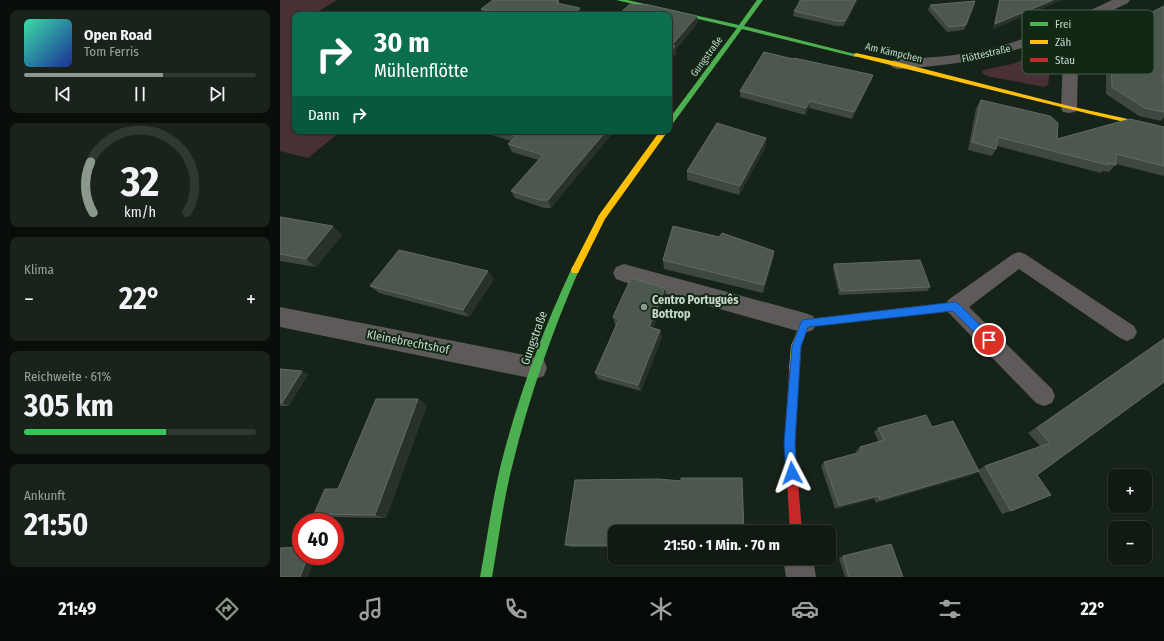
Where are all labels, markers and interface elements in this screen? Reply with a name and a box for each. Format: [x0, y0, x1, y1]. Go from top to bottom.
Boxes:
legend [1022, 10, 1154, 74]
text: Frei [1055, 18, 1071, 31]
text: Open Road [84, 26, 152, 44]
text: 30 m [374, 26, 430, 59]
icon: right [308, 28, 360, 80]
street label: Gungstraße [688, 34, 725, 79]
text: Zäh [1055, 36, 1071, 49]
street label: Am Kämpchen [864, 41, 923, 65]
street label: Flöttestraße [961, 43, 1012, 65]
text: Tom Ferris [84, 44, 139, 59]
text: Stau [1055, 54, 1075, 67]
text: Mühlenflötte [374, 60, 468, 82]
icon: previous [52, 83, 74, 105]
icon: pause [129, 83, 151, 105]
icon: next [206, 83, 228, 105]
icon: right [348, 104, 370, 126]
text: Dann [308, 106, 340, 124]
text: 32 [120, 157, 159, 207]
text: km/h [124, 204, 156, 221]
text: Klima [24, 262, 54, 277]
text: 22° [119, 281, 161, 317]
text: − [24, 286, 34, 313]
text: + [246, 286, 256, 313]
place label: Centro Português Bottrop [652, 293, 739, 321]
marker: Centro Português Bottrop [639, 302, 649, 312]
street label: Gungstraße [518, 309, 550, 367]
pin [972, 323, 1006, 357]
street label: Kleinebrechtshof [366, 327, 452, 357]
icon: arrive [978, 329, 1000, 351]
text: Reichweite · 61% [24, 369, 111, 384]
text: 305 km [24, 388, 114, 424]
position arrow [771, 452, 813, 494]
map controls [1108, 469, 1152, 565]
button: + [1108, 469, 1152, 513]
text: Ankunft [24, 488, 66, 503]
text: 21:50 [24, 507, 88, 543]
speed limit sign: 40 [292, 513, 344, 565]
button: − [1108, 521, 1152, 565]
text: 21:50 · 1 Min. · 70 m [664, 536, 780, 554]
icon: directions [213, 595, 241, 623]
icon: music [357, 595, 385, 623]
icon: phone [502, 595, 530, 623]
icon: climate [647, 595, 675, 623]
icon: car [791, 595, 819, 623]
icon: filters [936, 595, 964, 623]
text: 21:49 [58, 598, 96, 620]
text: 22° [1080, 598, 1106, 620]

